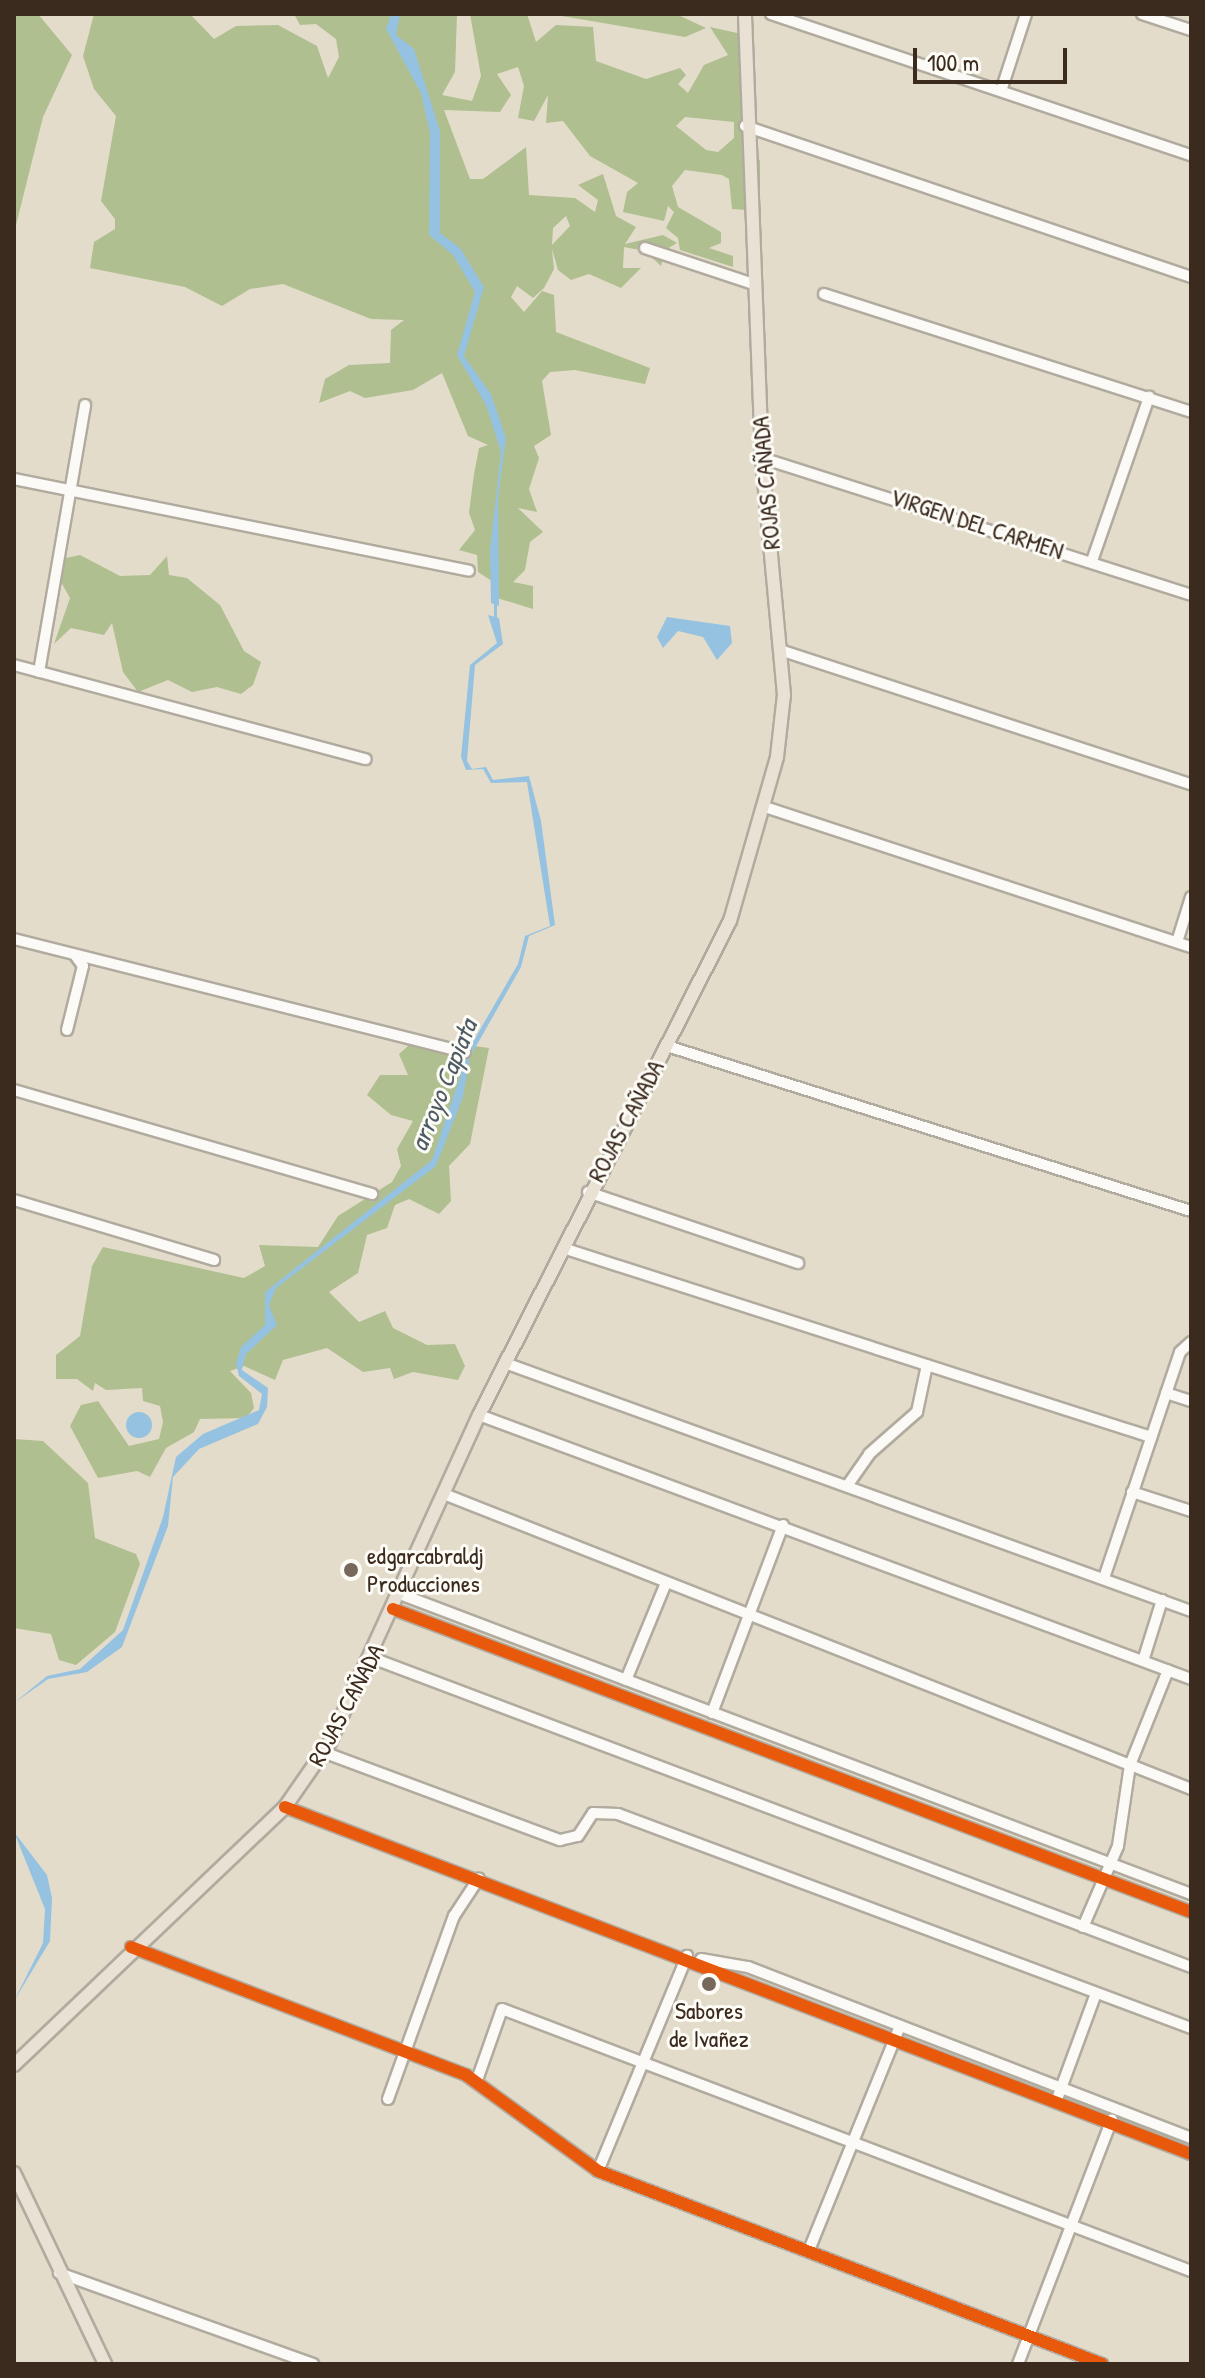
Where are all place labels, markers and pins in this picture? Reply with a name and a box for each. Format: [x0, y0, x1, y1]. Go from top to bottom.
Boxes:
place label: edgarcabraldj Producciones [367, 1542, 484, 1598]
marker: edgarcabraldj Producciones [342, 1561, 360, 1579]
marker: Sabores de Ivañez [700, 1975, 718, 1993]
place label: Sabores de Ivañez [669, 1997, 749, 2053]

